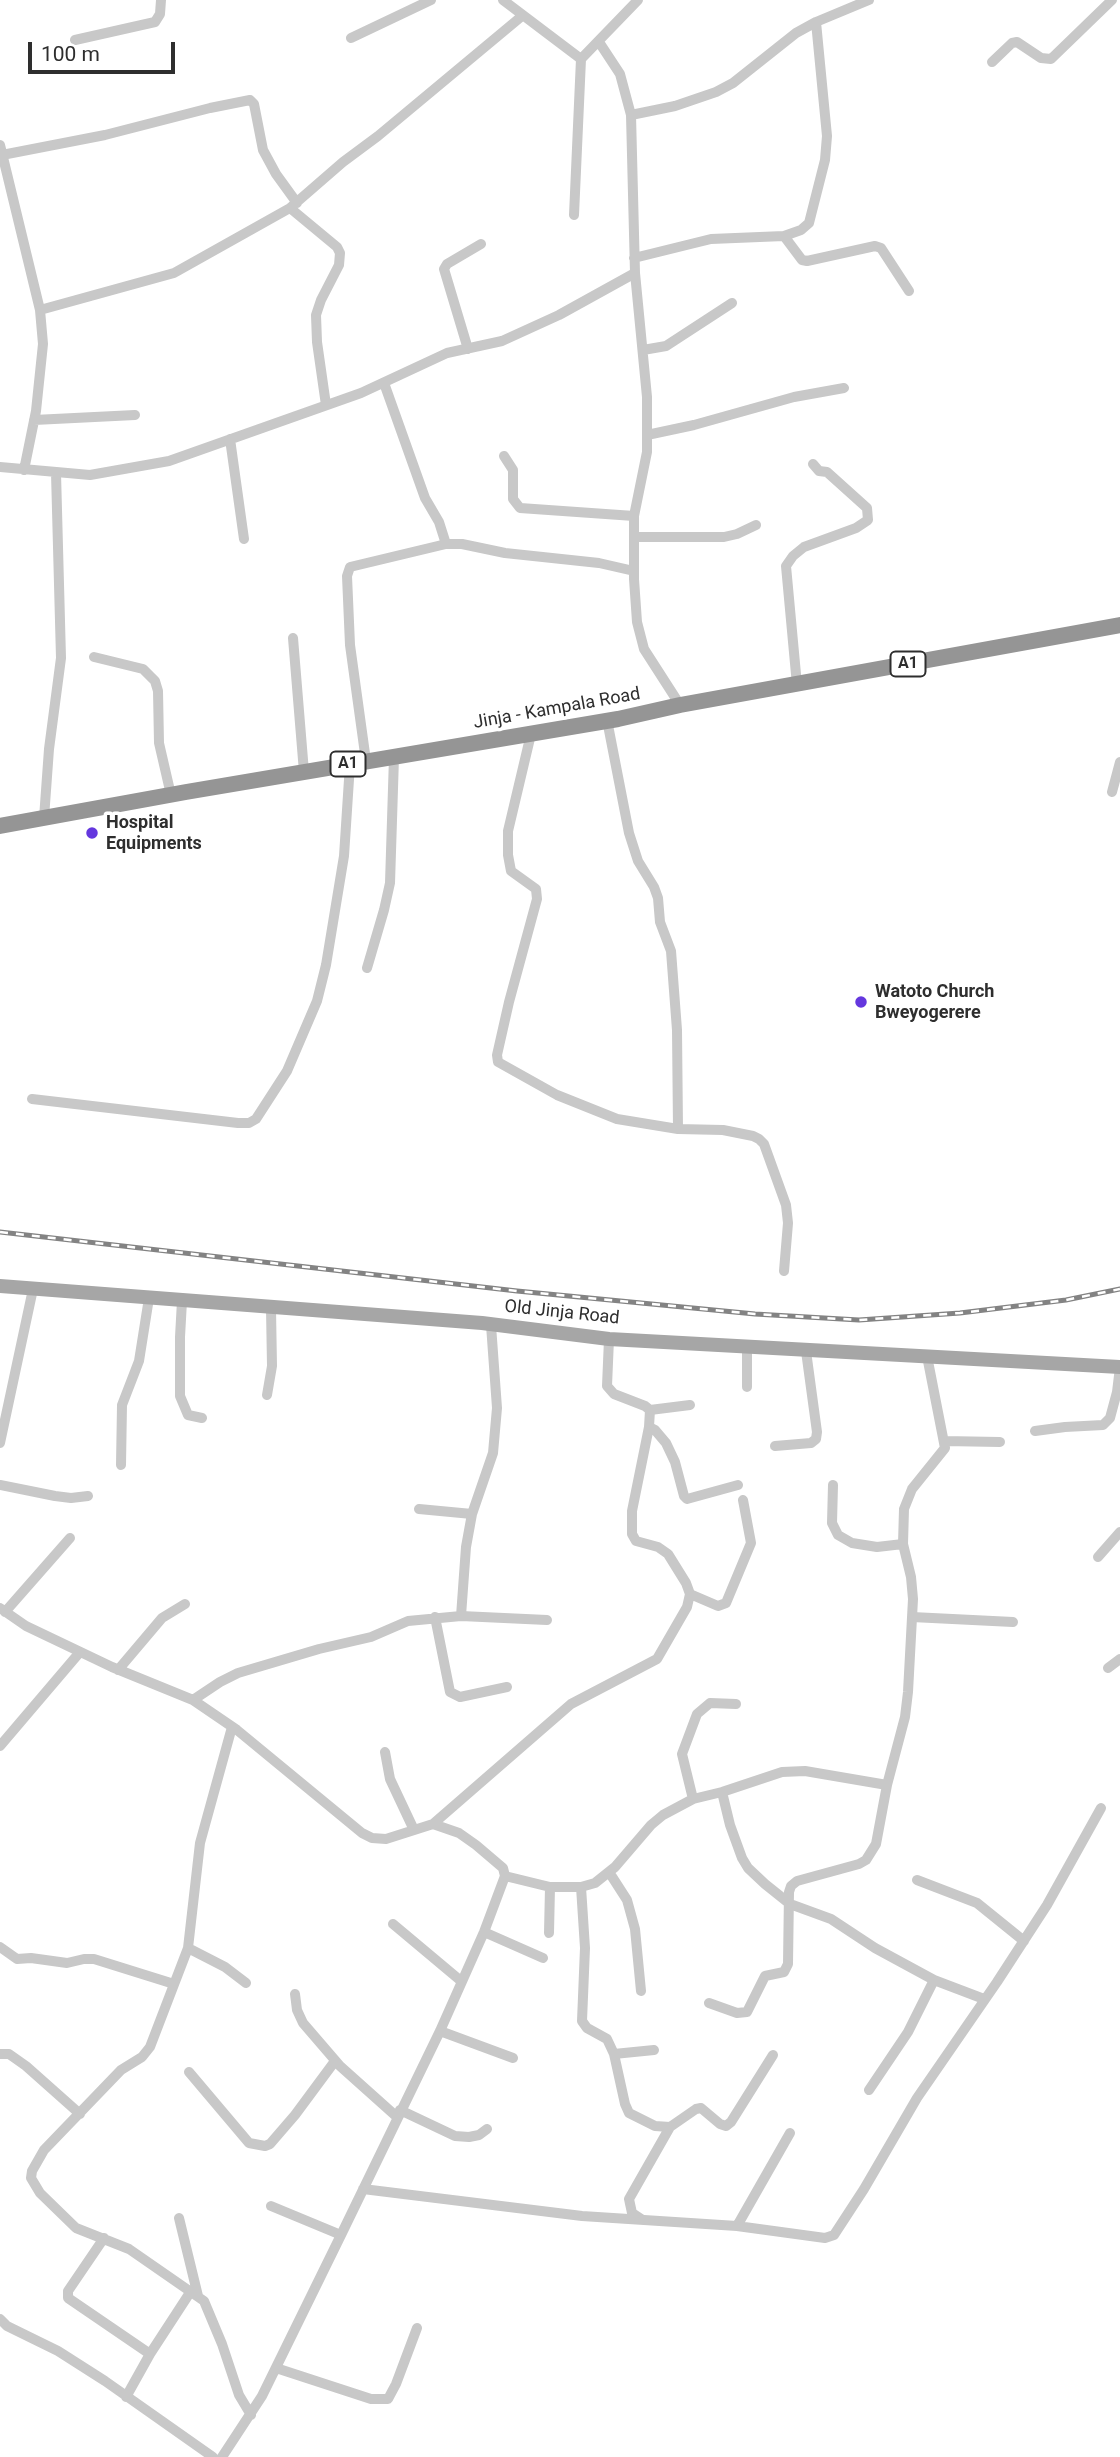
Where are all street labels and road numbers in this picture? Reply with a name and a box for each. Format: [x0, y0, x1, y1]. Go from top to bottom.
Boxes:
road number: A1 [890, 652, 926, 677]
street label: Jinja - Kampala Road [472, 684, 642, 734]
road number: A1 [330, 751, 366, 776]
street label: Old Jinja Road [503, 1296, 621, 1330]

